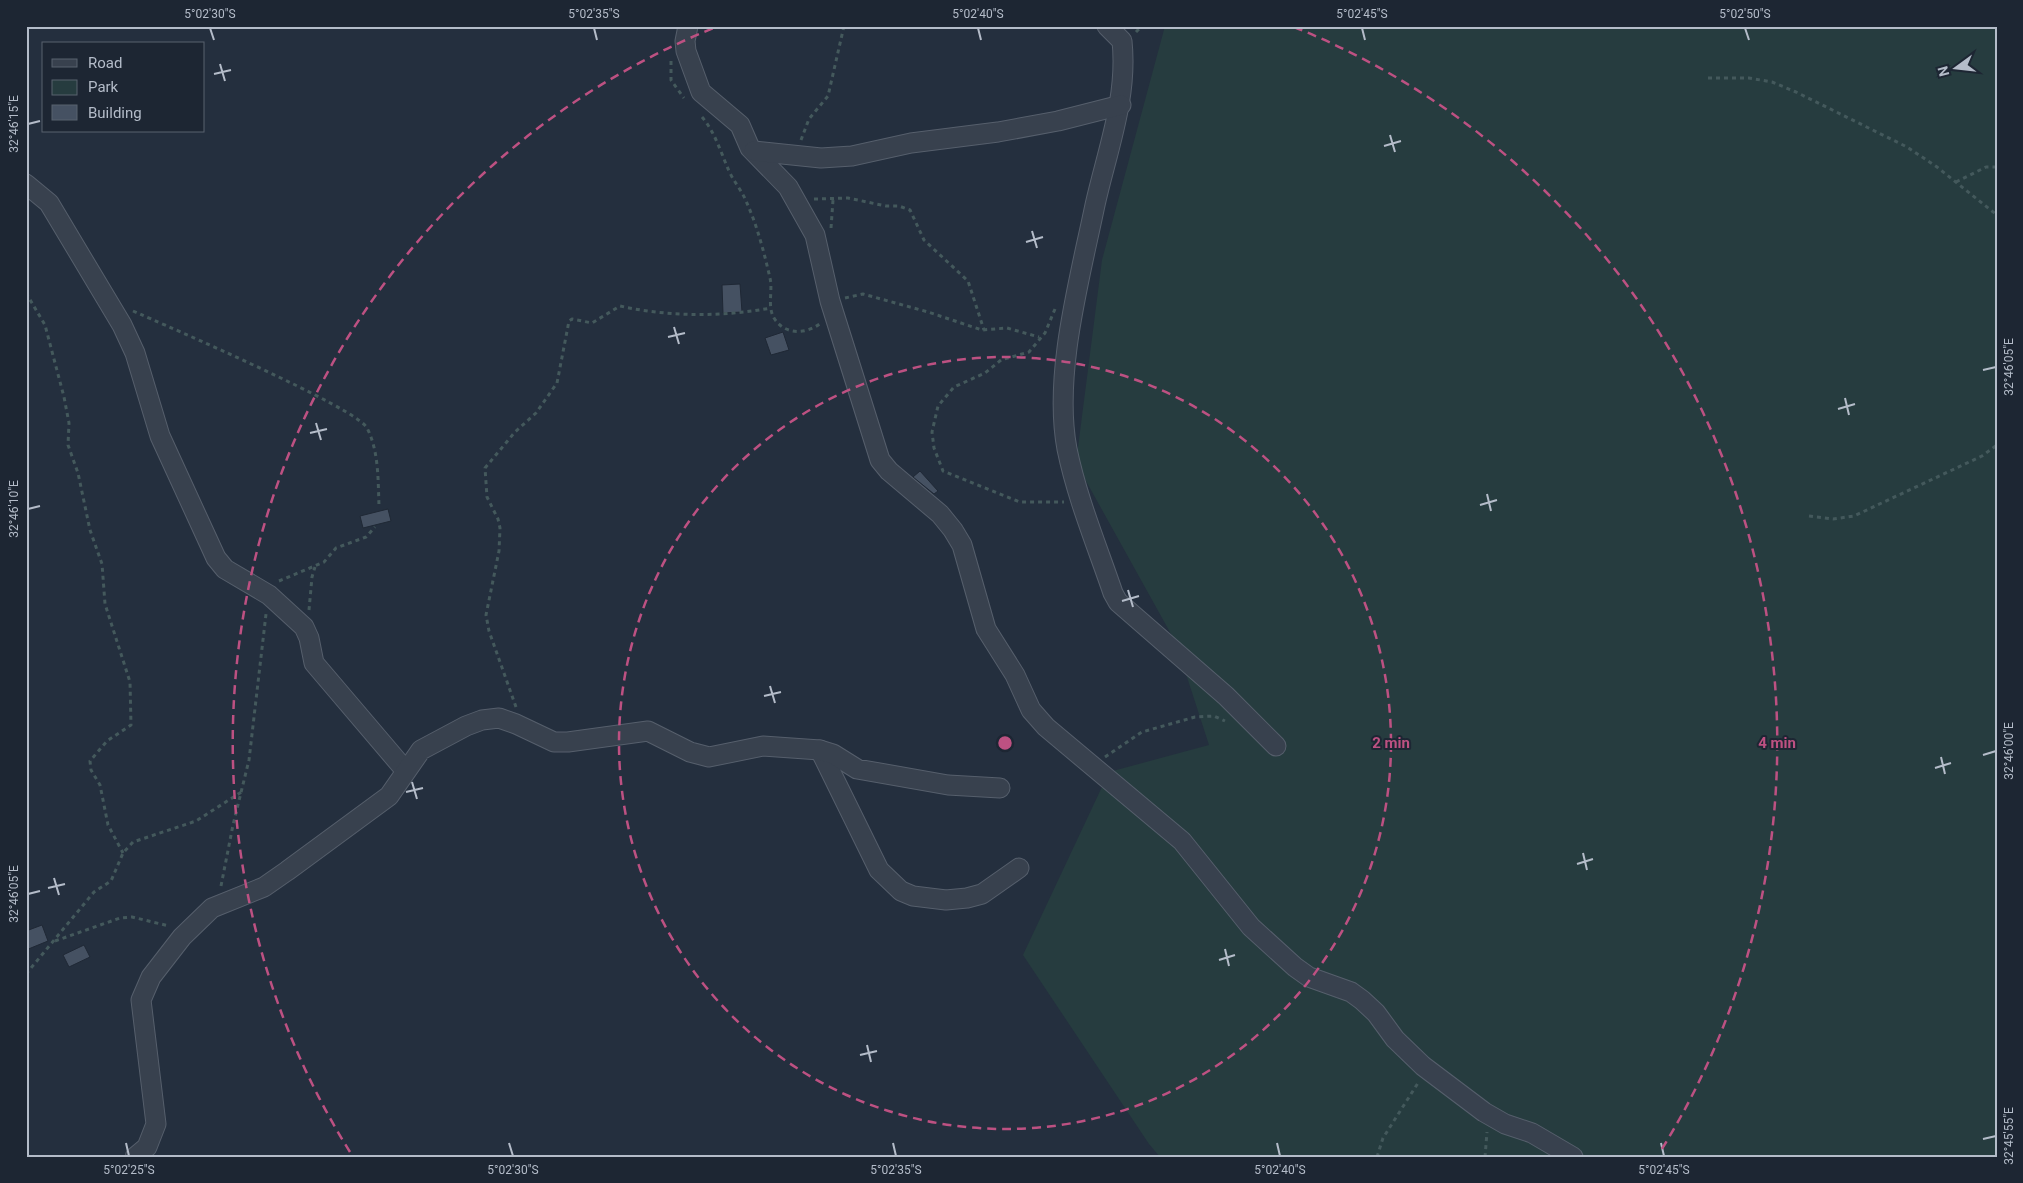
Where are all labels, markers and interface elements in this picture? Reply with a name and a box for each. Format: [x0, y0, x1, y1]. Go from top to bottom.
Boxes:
text: 5°02'30"S [184, 7, 236, 21]
text: 5°02'35"S [568, 7, 620, 21]
text: 5°02'40"S [952, 7, 1004, 21]
text: 5°02'45"S [1336, 7, 1388, 21]
text: 5°02'50"S [1719, 7, 1771, 21]
legend [42, 42, 205, 132]
north arrow [1930, 42, 1980, 92]
text: Road [88, 54, 122, 72]
text: N [1934, 65, 1952, 78]
text: Park [88, 78, 119, 96]
text: 32°46'15"E [7, 95, 21, 153]
text: Building [88, 104, 142, 122]
text: 32°46'05"E [2002, 338, 2016, 396]
text: 32°46'10"E [7, 480, 21, 538]
text: 32°46'00"E [2002, 722, 2016, 780]
centre of rings [996, 734, 1014, 752]
text: 2 min [1372, 734, 1410, 752]
text: 4 min [1758, 734, 1796, 752]
text: 32°46'05"E [7, 865, 21, 923]
text: 32°45'55"E [2002, 1107, 2016, 1165]
text: 5°02'25"S [103, 1163, 155, 1177]
text: 5°02'30"S [487, 1163, 539, 1177]
text: 5°02'35"S [870, 1163, 922, 1177]
text: 5°02'40"S [1254, 1163, 1306, 1177]
text: 5°02'45"S [1638, 1163, 1690, 1177]

